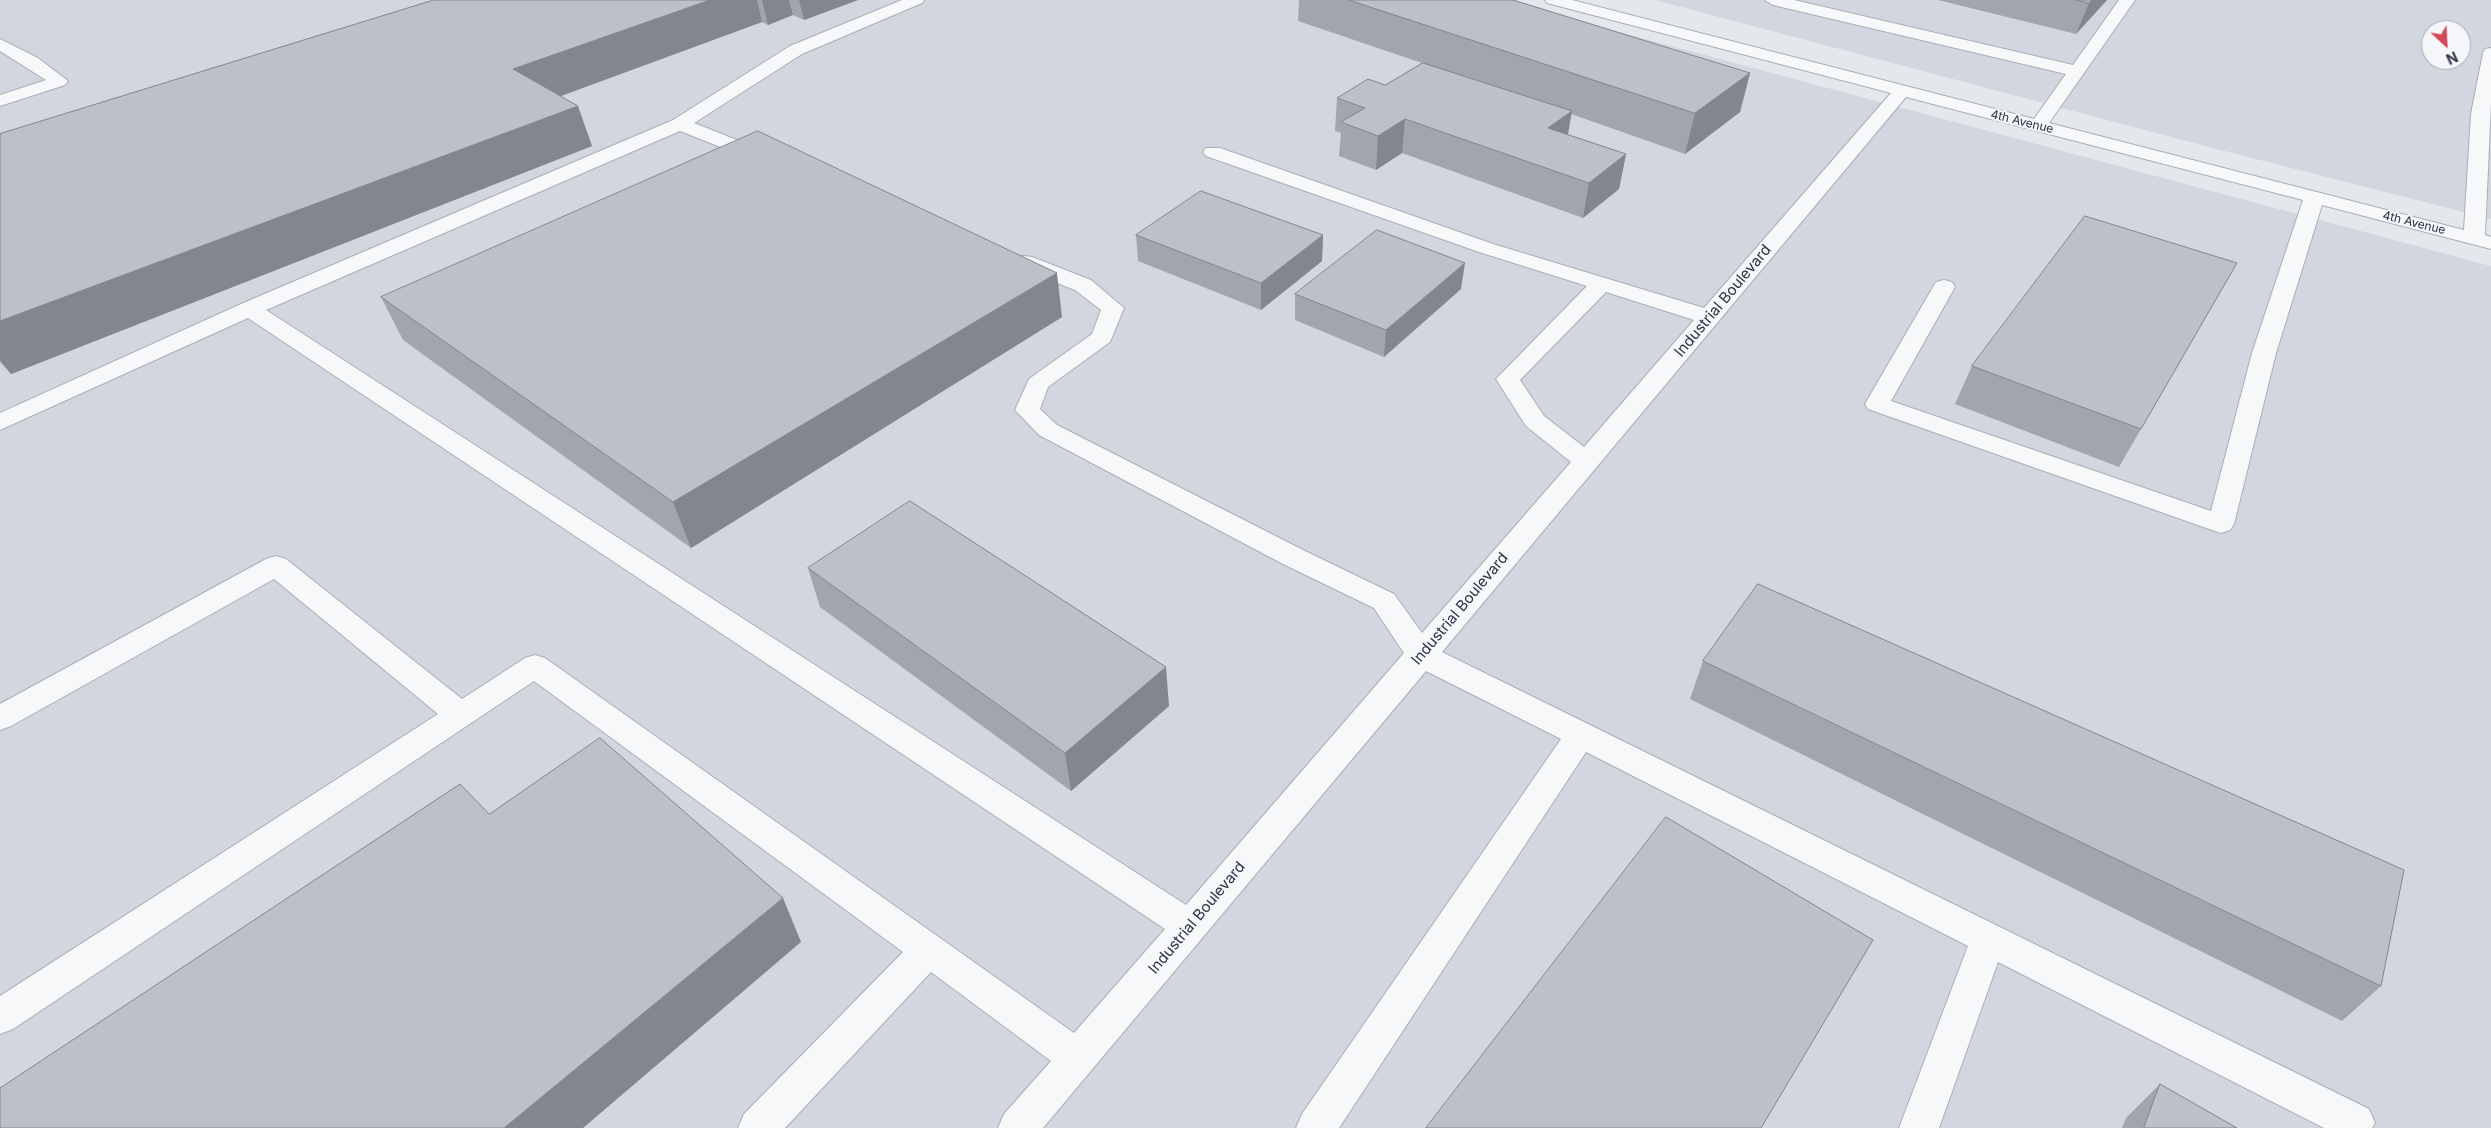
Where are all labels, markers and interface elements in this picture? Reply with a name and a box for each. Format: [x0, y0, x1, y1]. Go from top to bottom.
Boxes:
north arrow [2421, 20, 2471, 70]
text: N [2444, 48, 2461, 68]
street label: 4th Avenue [1989, 107, 2055, 137]
street label: 4th Avenue [2381, 208, 2447, 238]
street label: Industrial Boulevard [1671, 241, 1775, 361]
street label: Industrial Boulevard [1408, 549, 1512, 669]
street label: Industrial Boulevard [1145, 858, 1249, 978]

